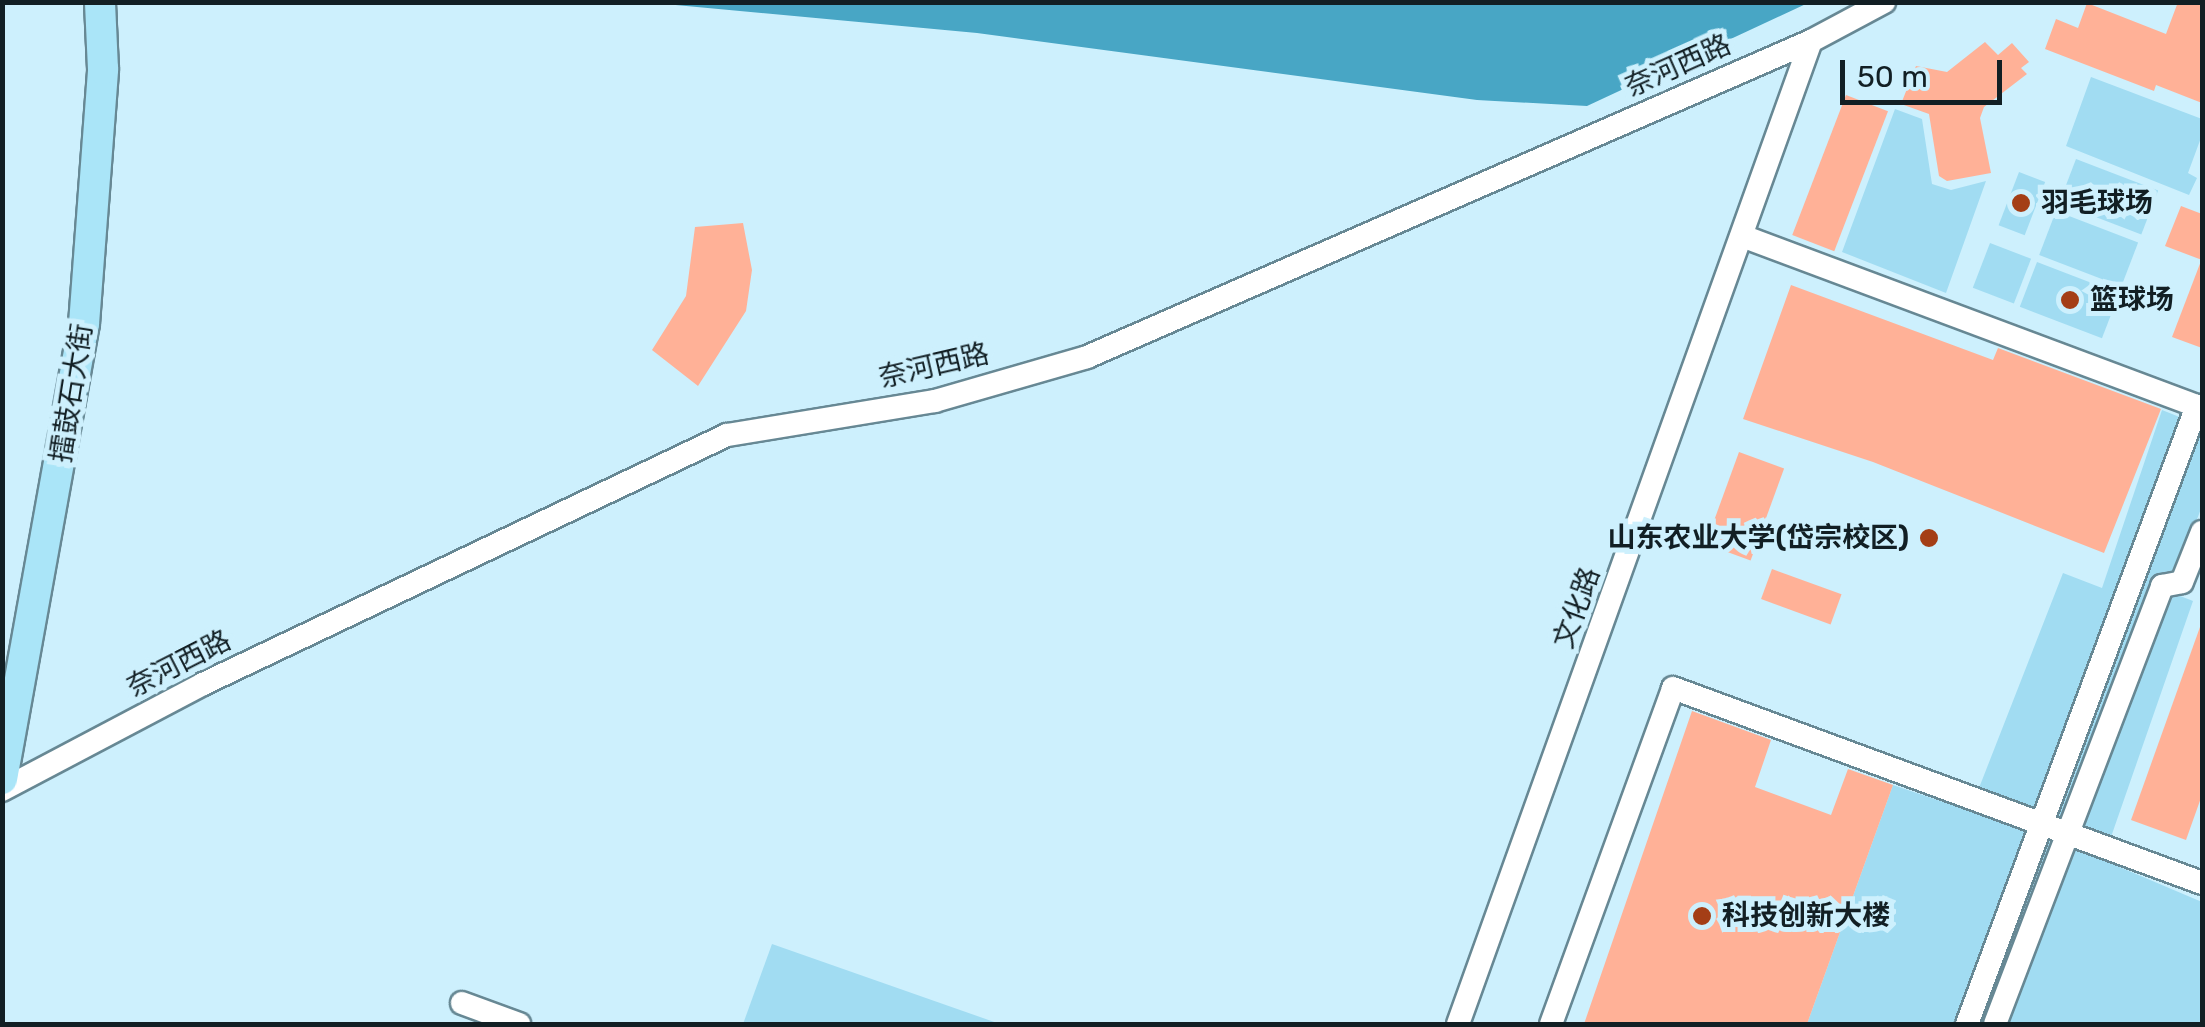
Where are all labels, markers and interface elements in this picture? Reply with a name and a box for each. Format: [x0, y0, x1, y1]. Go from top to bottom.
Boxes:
street label: 奈河西路 [1620, 28, 1736, 104]
scale bar [1845, 40, 2008, 102]
text: 50 m [1857, 59, 1928, 95]
place label: 羽毛球场 [2041, 186, 2153, 220]
marker: 羽毛球场 [2010, 192, 2032, 214]
place label: 篮球场 [2090, 283, 2174, 317]
marker: 篮球场 [2059, 289, 2081, 311]
street label: 擂鼓石大街 [44, 321, 100, 465]
street label: 奈河西路 [876, 337, 992, 395]
place label: 山东农业大学(岱宗校区) [1607, 521, 1909, 555]
marker: 山东农业大学(岱宗校区) [1918, 527, 1940, 549]
street label: 文化路 [1547, 563, 1607, 653]
street label: 奈河西路 [121, 624, 237, 704]
place label: 科技创新大楼 [1722, 899, 1890, 933]
marker: 科技创新大楼 [1691, 905, 1713, 927]

